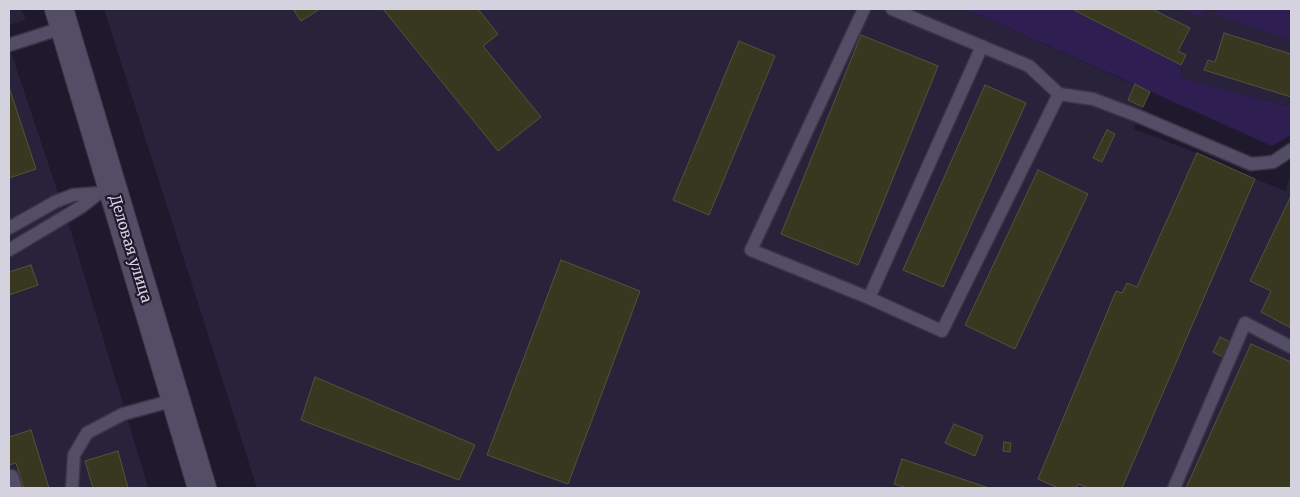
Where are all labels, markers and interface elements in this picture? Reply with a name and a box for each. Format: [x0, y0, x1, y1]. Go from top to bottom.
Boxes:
street label: Деловая улица [105, 193, 155, 305]

